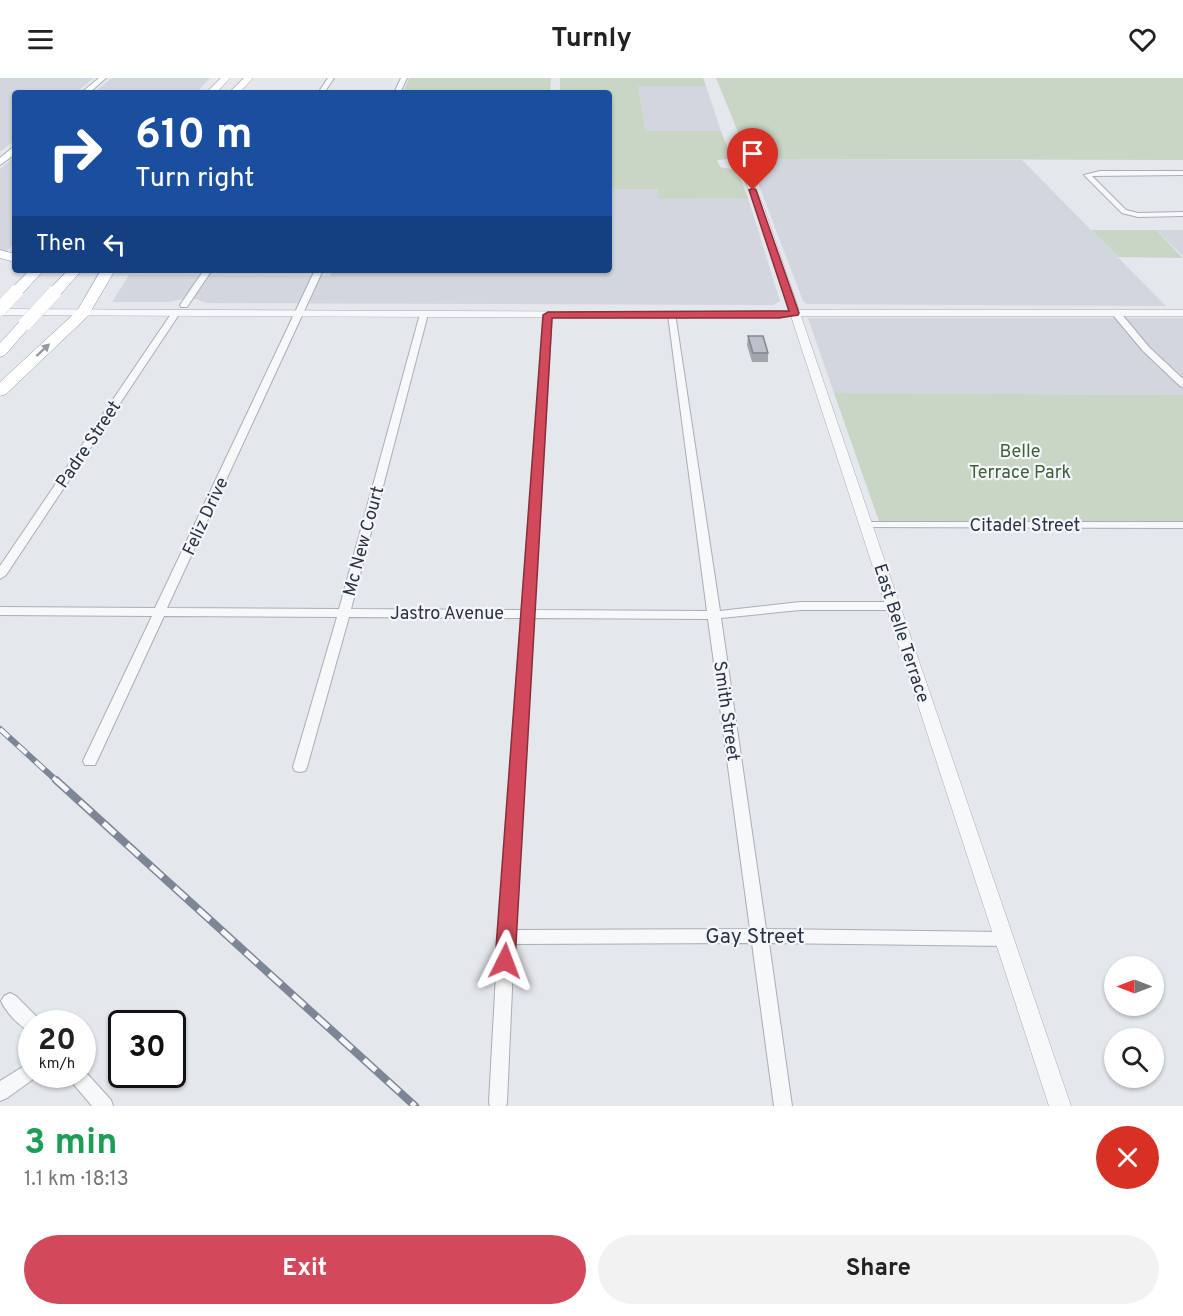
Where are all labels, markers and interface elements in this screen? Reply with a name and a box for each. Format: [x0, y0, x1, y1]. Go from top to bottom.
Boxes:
text: Turnly [551, 22, 632, 56]
icon: menu [24, 23, 57, 56]
icon: heart [1126, 23, 1159, 56]
text: 610 m [135, 110, 253, 163]
icon: right [36, 114, 114, 192]
pin [727, 128, 778, 190]
icon: arrive [736, 137, 769, 170]
text: Turn right [135, 162, 254, 196]
icon: left [98, 228, 131, 261]
text: Then [36, 231, 86, 258]
one-way arrow [35, 344, 49, 358]
street label: Padre Street [52, 397, 127, 493]
park label: Belle Terrace Park [969, 441, 1071, 485]
street label: Feliz Drive [178, 474, 234, 559]
street label: Mc New Court [339, 484, 390, 599]
street label: Citadel Street [970, 515, 1080, 538]
street label: East Belle Terrace [867, 561, 934, 706]
street label: Jastro Avenue [390, 603, 504, 626]
street label: Smith Street [707, 660, 744, 763]
street label: Gay Street [705, 924, 805, 951]
position arrow [473, 929, 537, 993]
north arrow [1104, 956, 1164, 1016]
map controls [1104, 956, 1164, 1088]
speed limit sign: 30 [108, 1010, 186, 1088]
text: 20 [38, 1023, 76, 1060]
button: search [1104, 1028, 1164, 1088]
text: km/h [39, 1055, 75, 1074]
text: 3 min [24, 1121, 118, 1167]
button: close [1096, 1126, 1159, 1189]
text: 1.1 km · 18:13 [24, 1167, 129, 1193]
button: Exit [24, 1235, 586, 1304]
button: Share [598, 1235, 1159, 1304]

